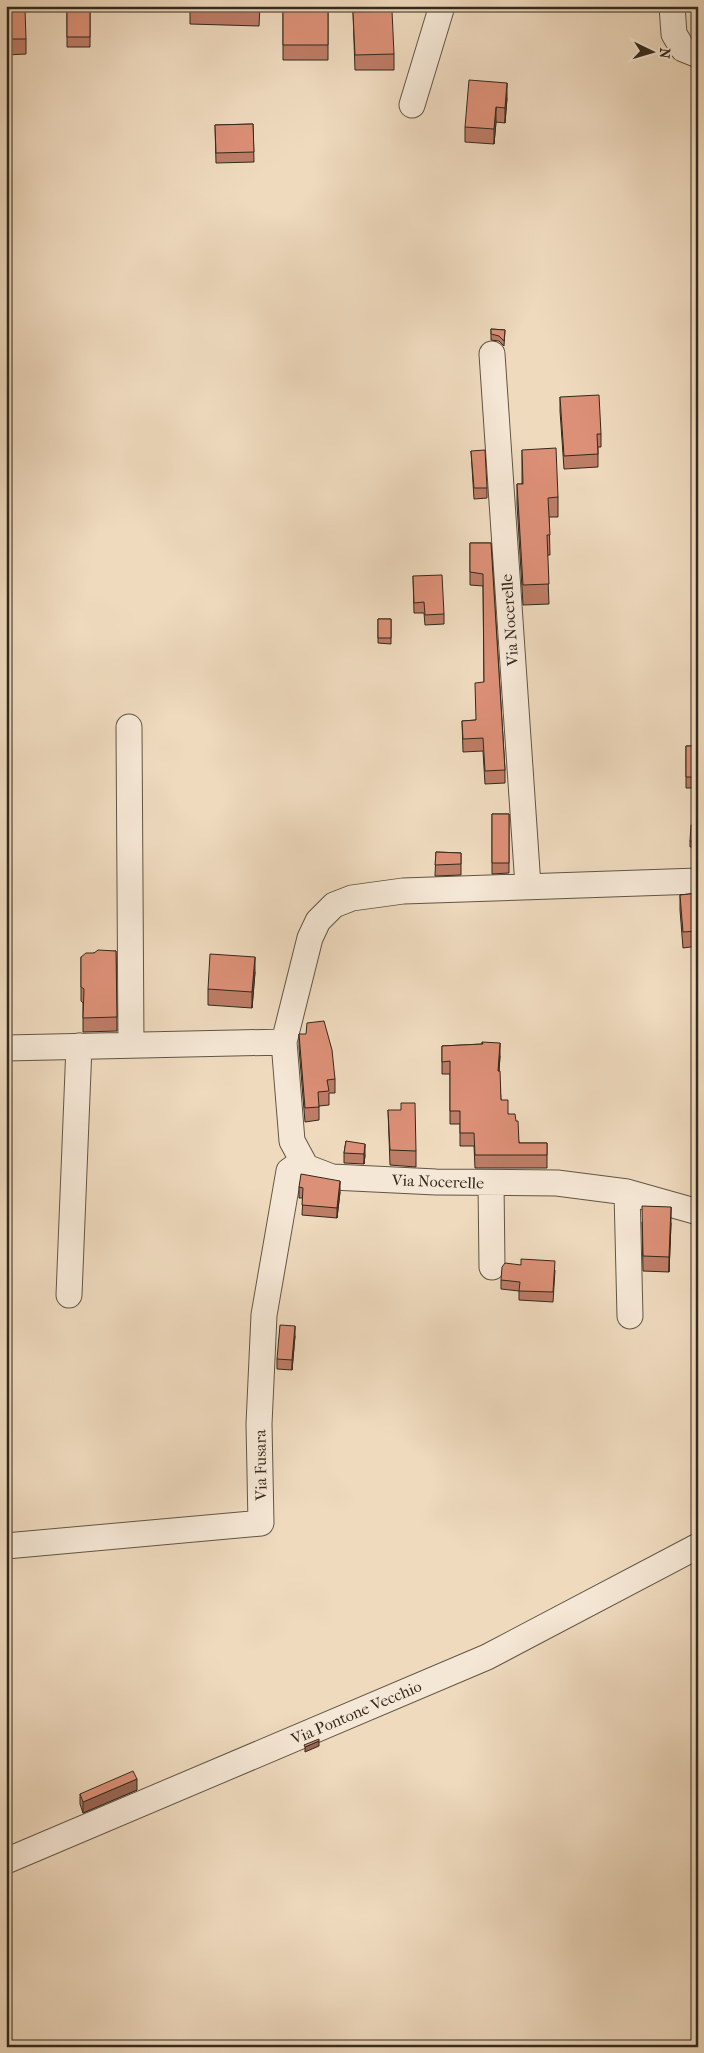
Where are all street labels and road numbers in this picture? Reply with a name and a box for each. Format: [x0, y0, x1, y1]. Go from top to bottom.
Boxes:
street label: Via Nocerelle [497, 573, 522, 668]
street label: Via Nocerelle [391, 1170, 484, 1193]
street label: Via Fusara [250, 1429, 271, 1502]
street label: Via Pontone Vecchio [287, 1676, 424, 1749]

